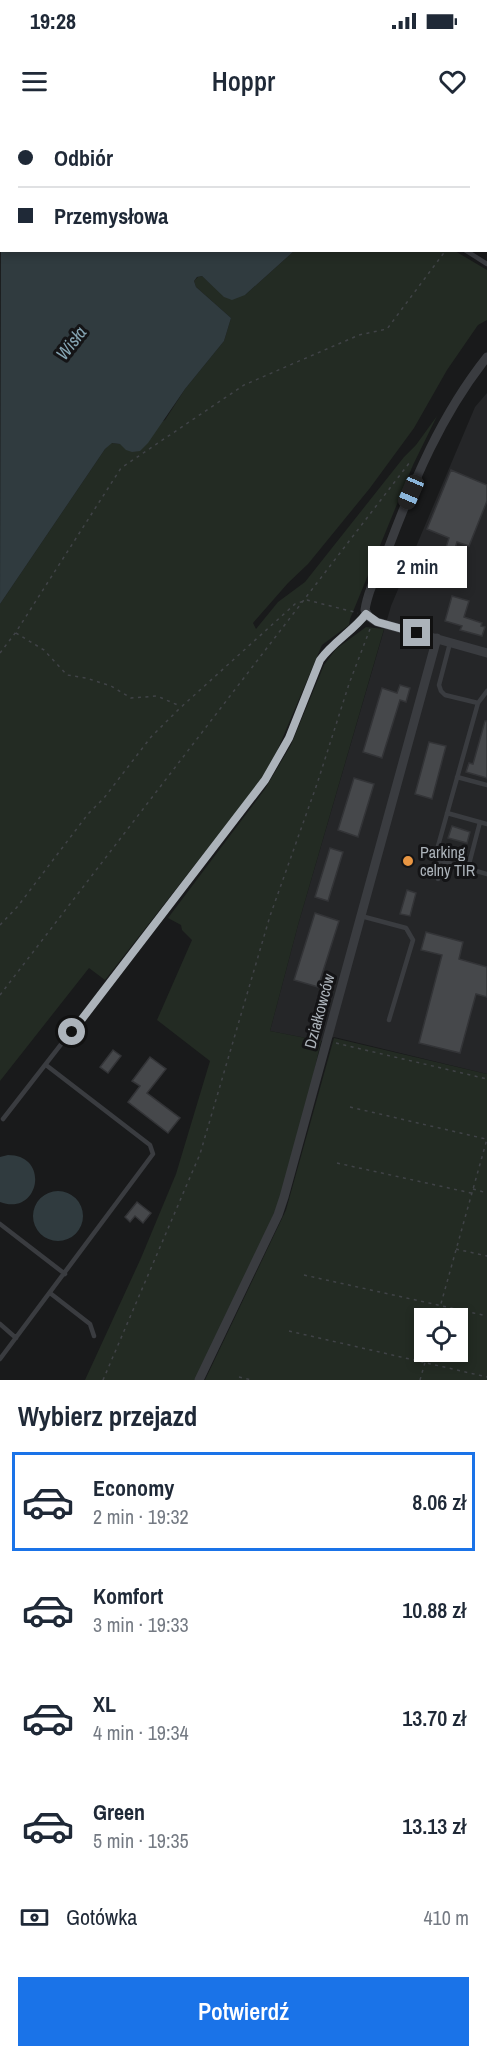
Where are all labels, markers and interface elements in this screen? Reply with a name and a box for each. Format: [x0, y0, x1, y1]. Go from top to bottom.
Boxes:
text: 19:28 [30, 6, 76, 36]
text: Hoppr [212, 63, 275, 99]
icon: menu [18, 65, 51, 98]
icon: heart [436, 65, 469, 98]
text: Odbiór [54, 143, 113, 173]
text: Przemysłowa [54, 201, 168, 231]
water label: Wisła [50, 321, 92, 365]
car [396, 472, 426, 512]
callout: 2 min [368, 546, 466, 588]
text: 2 min [396, 553, 439, 580]
route end [403, 619, 430, 646]
place label: Parking celny TIR [420, 841, 476, 881]
marker: Parking celny TIR [401, 854, 415, 868]
street label: Działkowców [298, 971, 340, 1051]
route start [58, 1018, 85, 1045]
map controls [414, 1308, 468, 1362]
button: locate [414, 1308, 468, 1362]
text: Wybierz przejazd [18, 1398, 197, 1434]
text: Economy [93, 1473, 174, 1503]
icon: car [21, 1475, 75, 1529]
text: 8.06 zł [412, 1487, 466, 1517]
text: 2 min · 19:32 [93, 1503, 189, 1530]
text: Komfort [93, 1581, 163, 1611]
icon: car [21, 1583, 75, 1637]
text: 10.88 zł [402, 1595, 466, 1625]
text: 3 min · 19:33 [93, 1611, 189, 1638]
text: XL [93, 1689, 116, 1719]
icon: car [21, 1691, 75, 1745]
text: 13.70 zł [402, 1703, 466, 1733]
text: 4 min · 19:34 [93, 1719, 189, 1746]
text: Green [93, 1797, 145, 1827]
icon: car [21, 1799, 75, 1853]
text: 13.13 zł [402, 1811, 466, 1841]
text: 5 min · 19:35 [93, 1827, 189, 1854]
icon: cash [18, 1901, 51, 1934]
text: Gotówka [66, 1902, 137, 1932]
text: 410 m [423, 1904, 469, 1931]
button: Potwierdź [18, 1977, 469, 2046]

